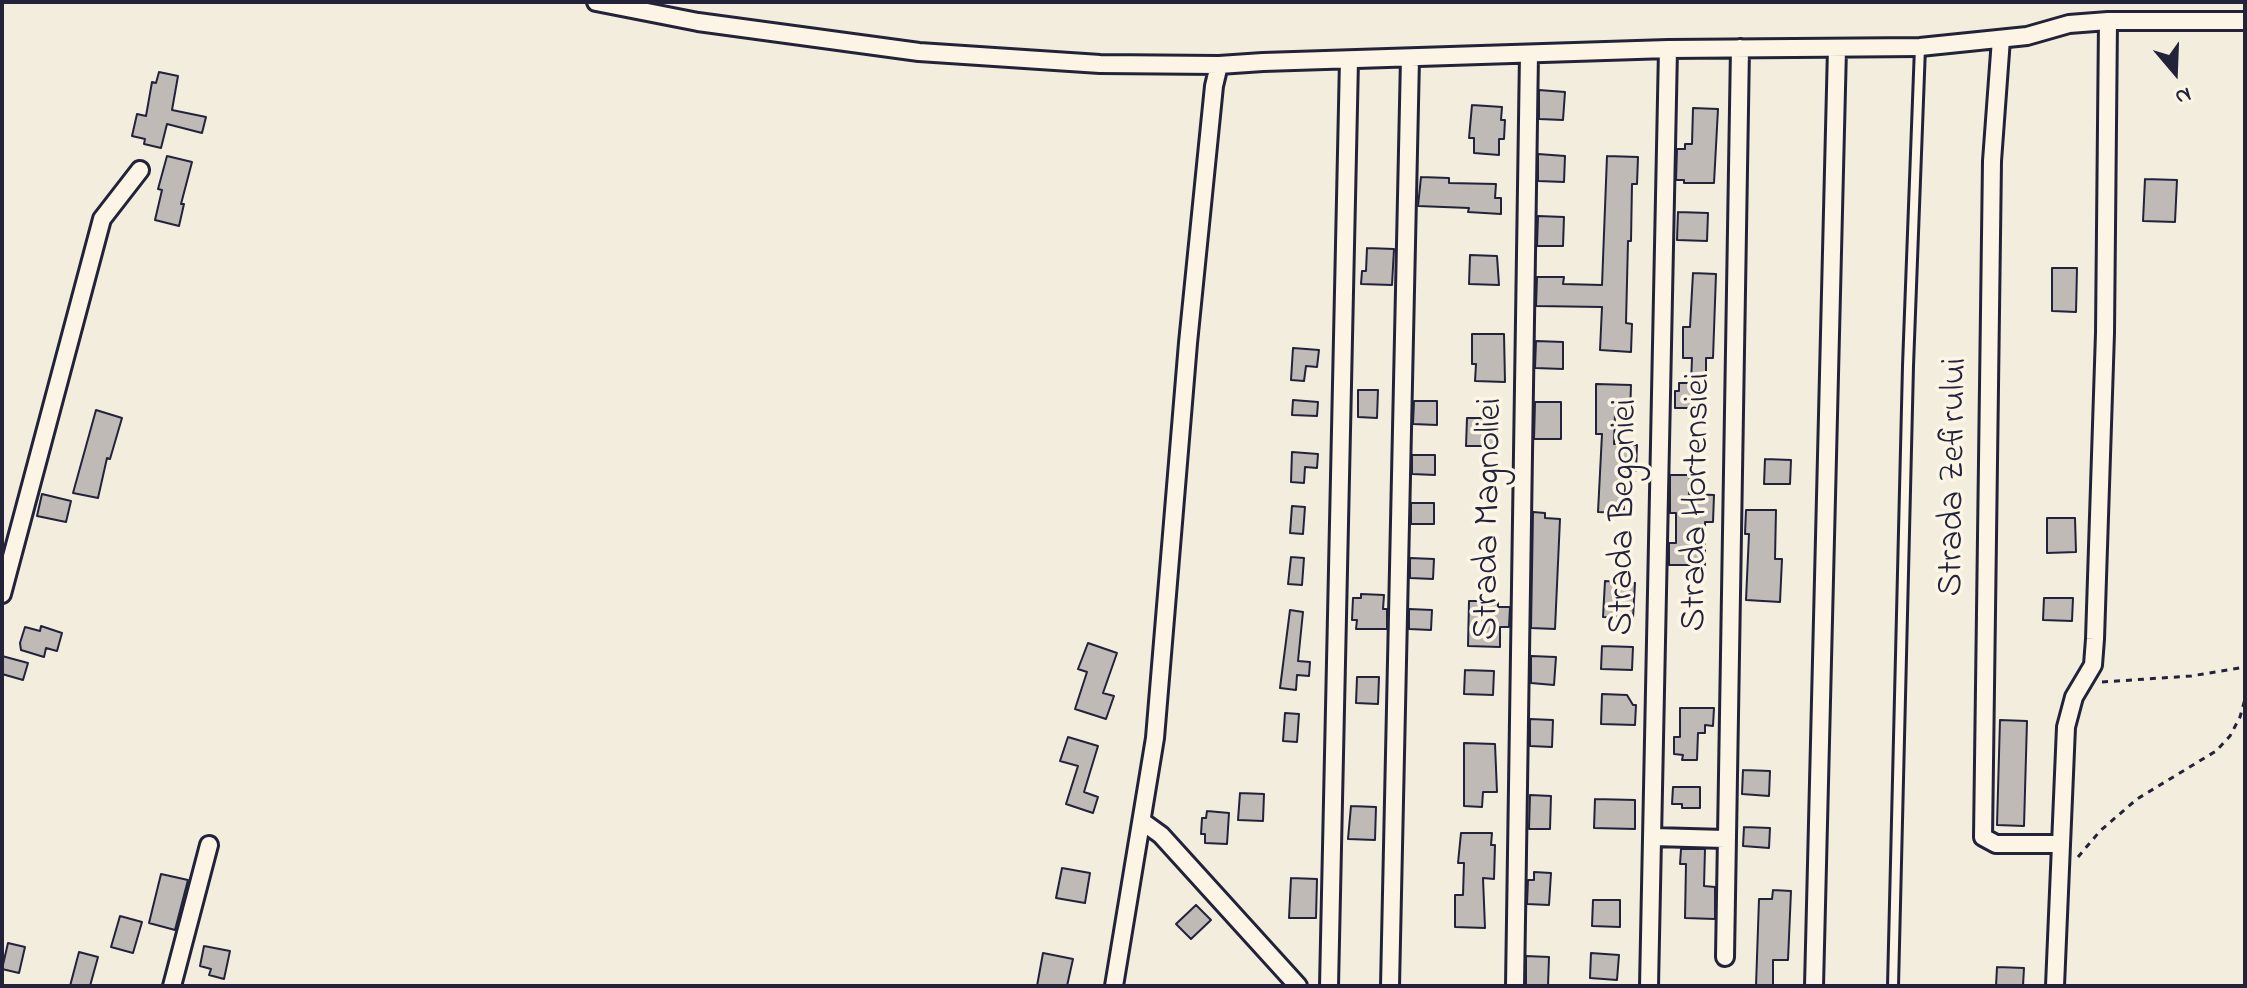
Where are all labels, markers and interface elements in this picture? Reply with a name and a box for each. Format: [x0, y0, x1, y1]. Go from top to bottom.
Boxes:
north arrow [2135, 32, 2215, 112]
text: N [2171, 77, 2195, 112]
street label: Strada Zefirului [1932, 357, 1980, 597]
street label: Strada Hortensiei [1675, 372, 1723, 632]
street label: Strada Magnoliei [1467, 397, 1515, 641]
street label: Strada Begoniei [1602, 398, 1650, 636]

